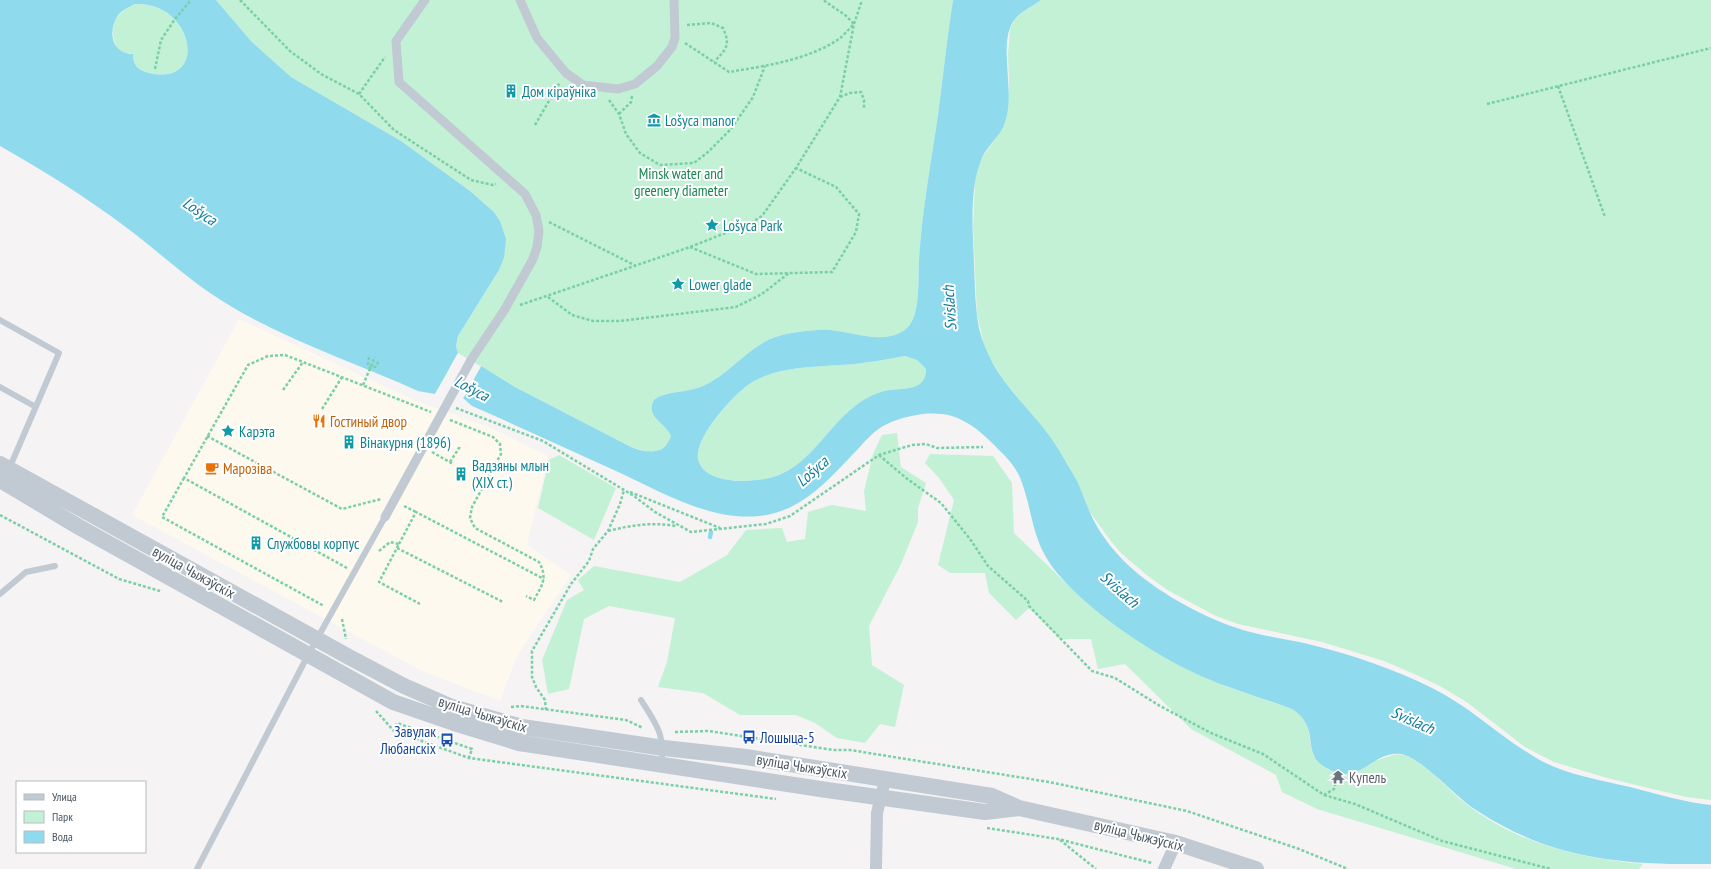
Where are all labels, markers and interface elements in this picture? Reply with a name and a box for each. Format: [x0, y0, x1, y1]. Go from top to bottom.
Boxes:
place label: Дом кіраўніка [522, 82, 596, 101]
building icon: Дом кіраўніка [503, 83, 519, 99]
place label: Lošyca manor [665, 111, 736, 130]
museum icon: Lošyca manor [646, 112, 662, 128]
park label: Minsk water and greenery diameter [634, 164, 729, 200]
water label: Lošyca [179, 193, 222, 230]
place label: Lošyca Park [723, 216, 783, 235]
place icon: Lošyca Park [704, 217, 720, 233]
place label: Lower glade [689, 275, 752, 294]
place icon: Lower glade [670, 276, 686, 292]
water label: Svislach [937, 284, 961, 331]
water label: Lošyca [451, 371, 494, 406]
place label: Гостиный двор [330, 412, 407, 431]
restaurant icon: Гостиный двор [311, 413, 327, 429]
place label: Карэта [239, 422, 275, 441]
place icon: Карэта [220, 423, 236, 439]
place label: Вінакурня (1896) [360, 433, 451, 452]
building icon: Вінакурня (1896) [341, 434, 357, 450]
water label: Lošyca [792, 450, 833, 490]
place label: Вадзяны млын (XIX ст.) [472, 456, 549, 492]
place label: Марозіва [223, 459, 272, 478]
cafe icon: Марозіва [204, 460, 220, 476]
building icon: Вадзяны млын (XIX ст.) [453, 466, 469, 482]
place label: Службовы корпус [267, 534, 360, 553]
building icon: Службовы корпус [248, 535, 264, 551]
street label: вуліца Чыжэўскіх [149, 541, 239, 603]
water label: Svislach [1097, 567, 1144, 612]
street label: вуліца Чыжэўскіх [436, 692, 530, 736]
water label: Svislach [1388, 702, 1438, 739]
place label: Завулак Любанскіх [379, 722, 436, 758]
place label: Лошыца-5 [759, 728, 815, 747]
bus stop icon: Лошыца-5 [741, 729, 757, 745]
bus stop icon: Завулак Любанскіх [439, 732, 455, 748]
street label: вуліца Чыжэўскіх [755, 749, 849, 783]
place label: Купель [1349, 768, 1386, 787]
temple icon: Купель [1330, 769, 1346, 785]
legend [16, 781, 146, 853]
text: Улица [52, 789, 77, 804]
text: Парк [52, 809, 73, 824]
street label: вуліца Чыжэўскіх [1092, 815, 1186, 855]
text: Вода [52, 829, 73, 844]

